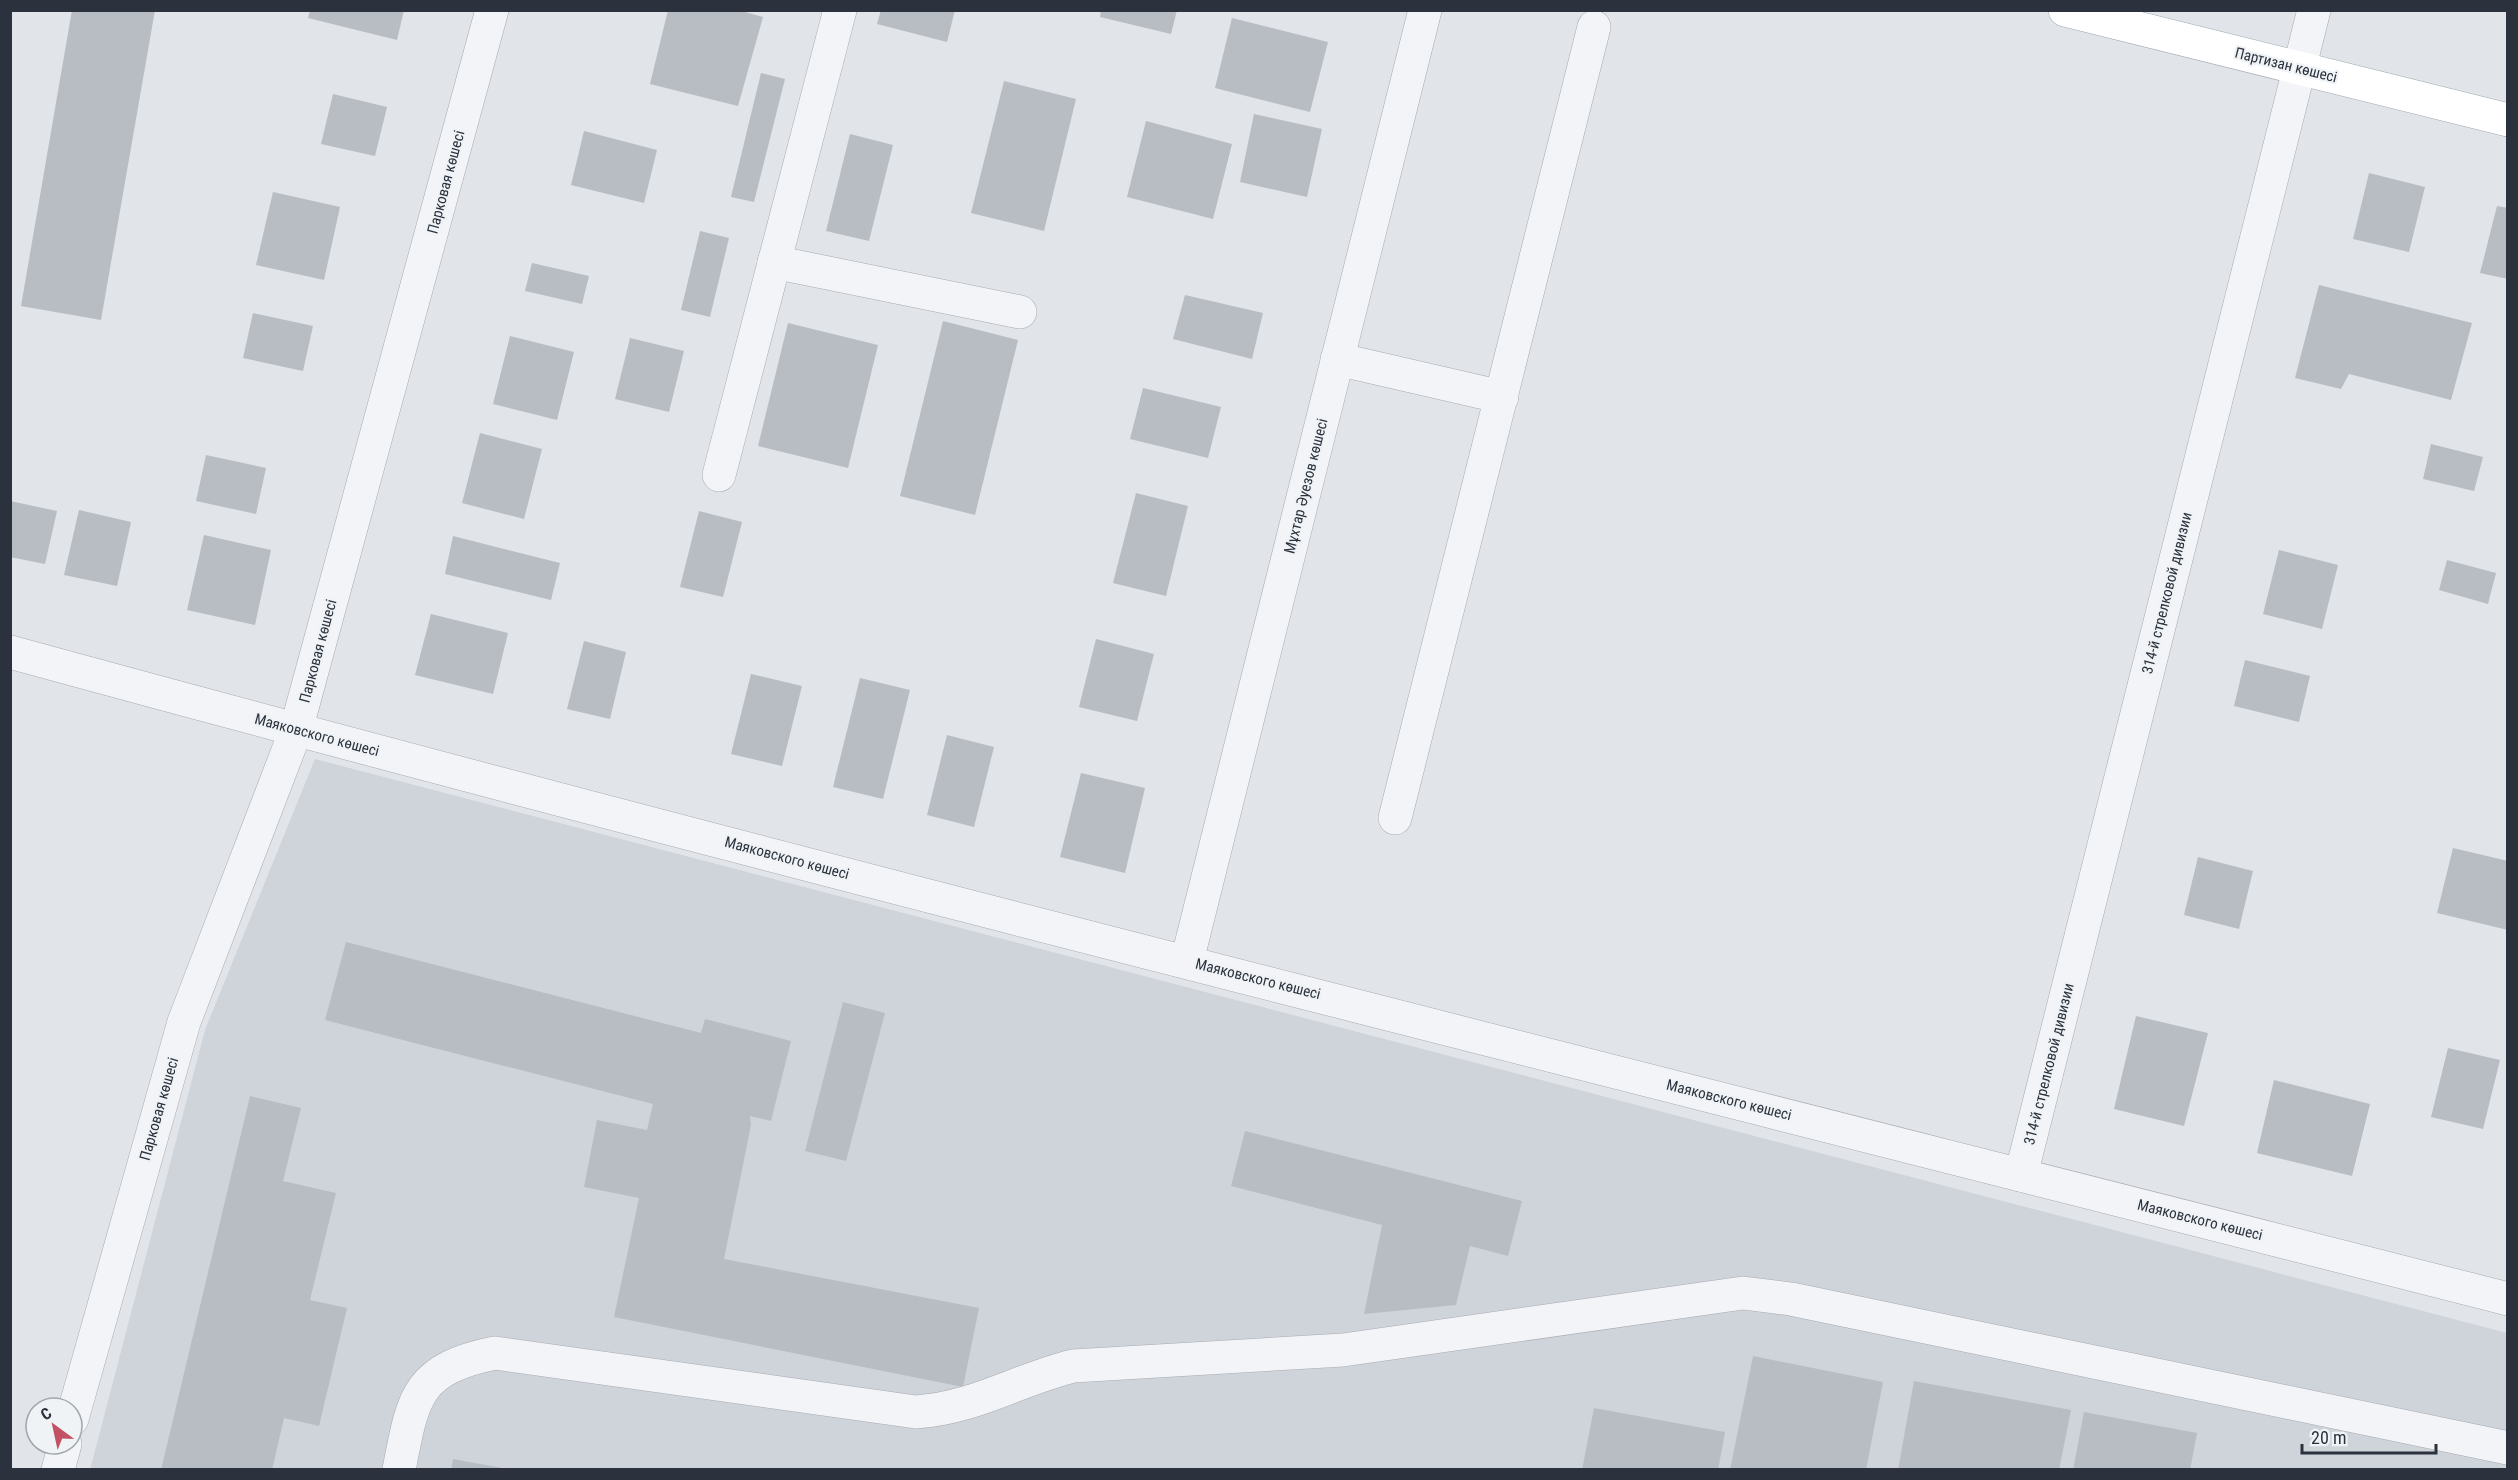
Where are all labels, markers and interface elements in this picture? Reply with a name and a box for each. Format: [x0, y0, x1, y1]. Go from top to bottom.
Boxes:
street label: Партизан көшесі [2233, 44, 2339, 86]
street label: Парковая көшесі [424, 128, 468, 236]
street label: Мұхтар Әуезов көшесі [1280, 417, 1332, 555]
street label: 314-й стрелковой дивизии [2138, 510, 2196, 676]
street label: Парковая көшесі [296, 597, 340, 705]
street label: Маяковского көшесі [253, 710, 381, 760]
street label: Маяковского көшесі [723, 833, 851, 883]
street label: Маяковского көшесі [1194, 955, 1322, 1003]
street label: 314-й стрелковой дивизии [2020, 981, 2078, 1147]
street label: Парковая көшесі [136, 1055, 182, 1163]
street label: Маяковского көшесі [1665, 1076, 1793, 1124]
street label: Маяковского көшесі [2136, 1196, 2264, 1244]
north arrow [24, 1396, 84, 1456]
text: С [37, 1403, 55, 1424]
scale bar [2302, 1417, 2436, 1455]
text: 20 m [2311, 1427, 2346, 1448]

